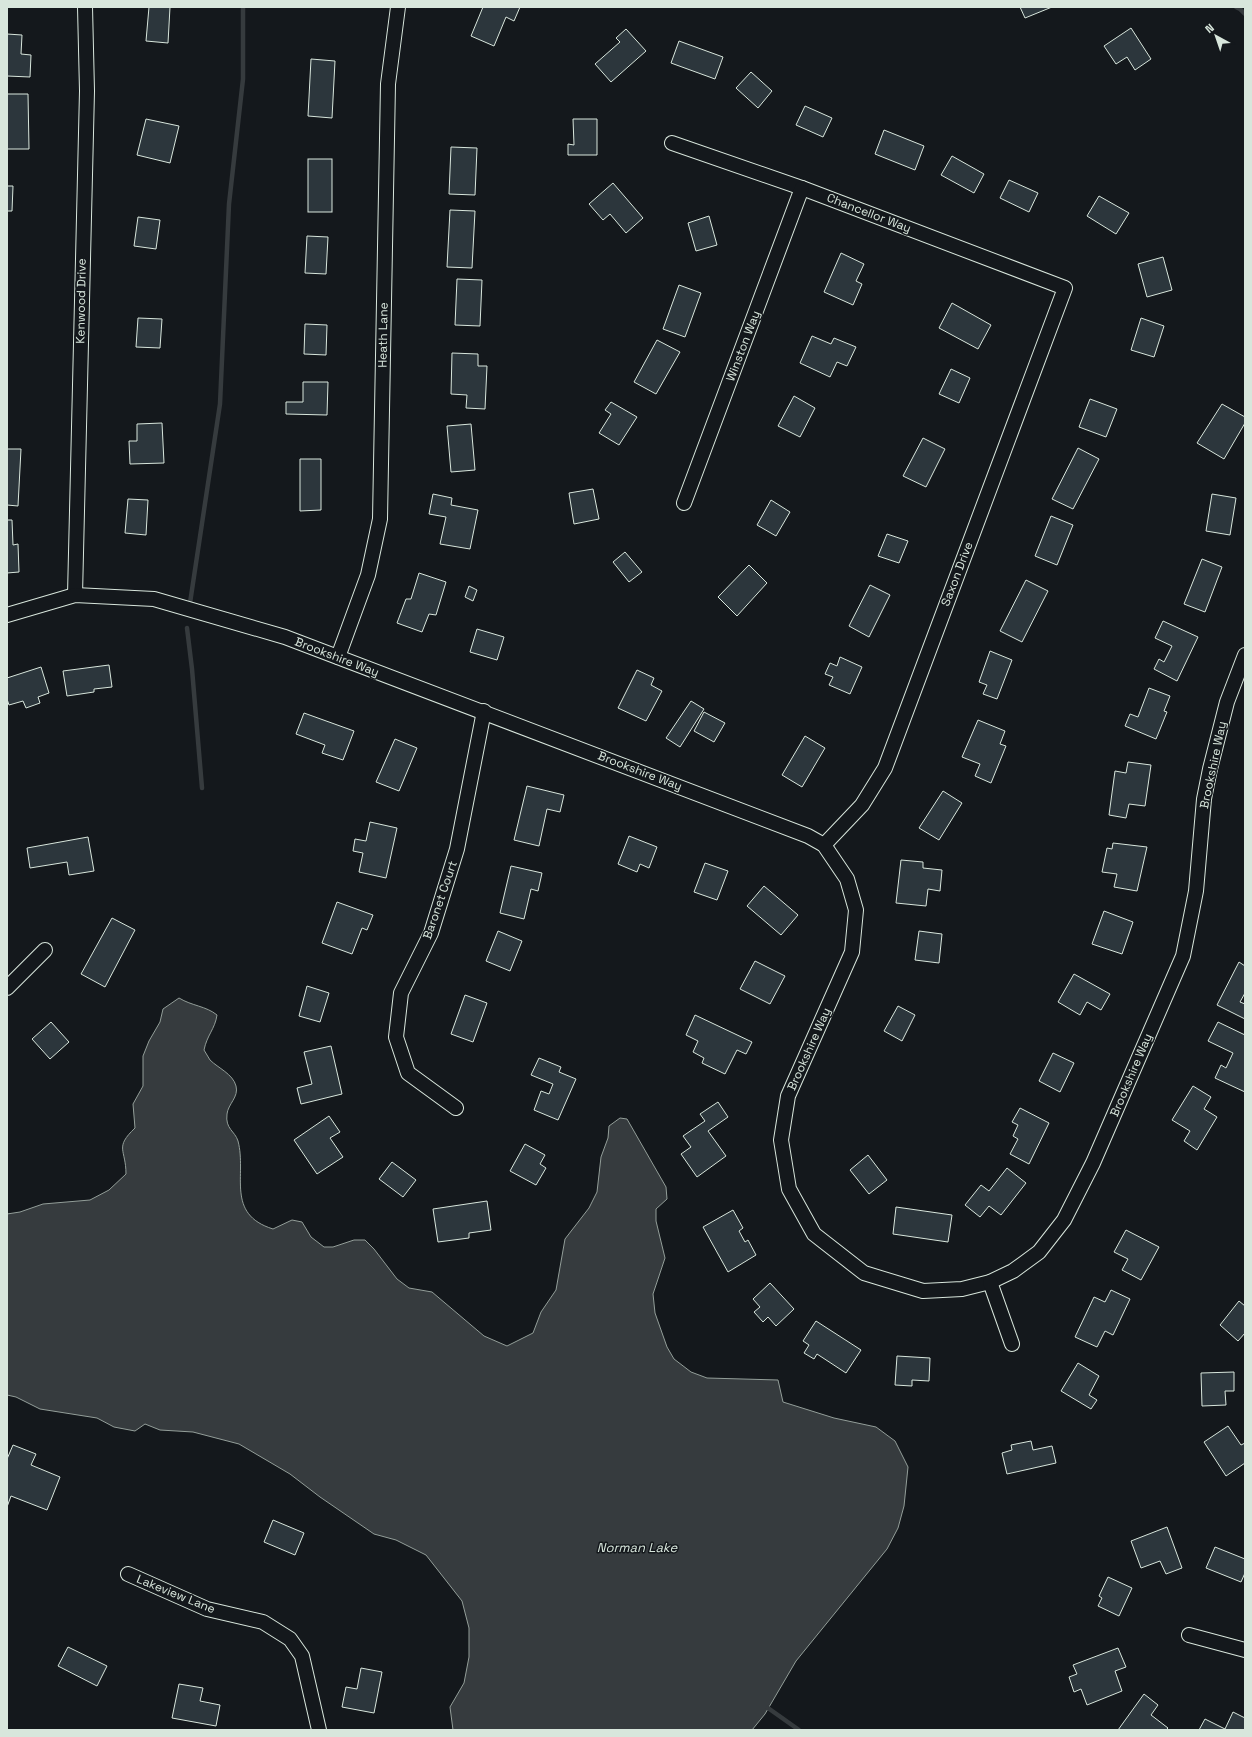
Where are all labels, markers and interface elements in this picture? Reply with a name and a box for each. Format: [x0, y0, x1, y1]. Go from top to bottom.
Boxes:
north arrow [1196, 16, 1236, 56]
text: N [1202, 21, 1217, 36]
street label: Chancellor Way [825, 190, 913, 236]
street label: Kenwood Drive [72, 258, 90, 344]
street label: Heath Lane [374, 302, 392, 368]
street label: Winston Way [722, 308, 764, 384]
street label: Saxon Drive [937, 540, 977, 608]
street label: Brookshire Way [293, 634, 381, 680]
street label: Brookshire Way [1196, 720, 1230, 810]
street label: Brookshire Way [596, 748, 684, 794]
street label: Baronet Court [419, 859, 461, 941]
street label: Brookshire Way [784, 1005, 834, 1093]
street label: Brookshire Way [1106, 1031, 1156, 1119]
water label: Norman Lake [597, 1539, 679, 1556]
street label: Lakeview Lane [134, 1571, 218, 1617]

